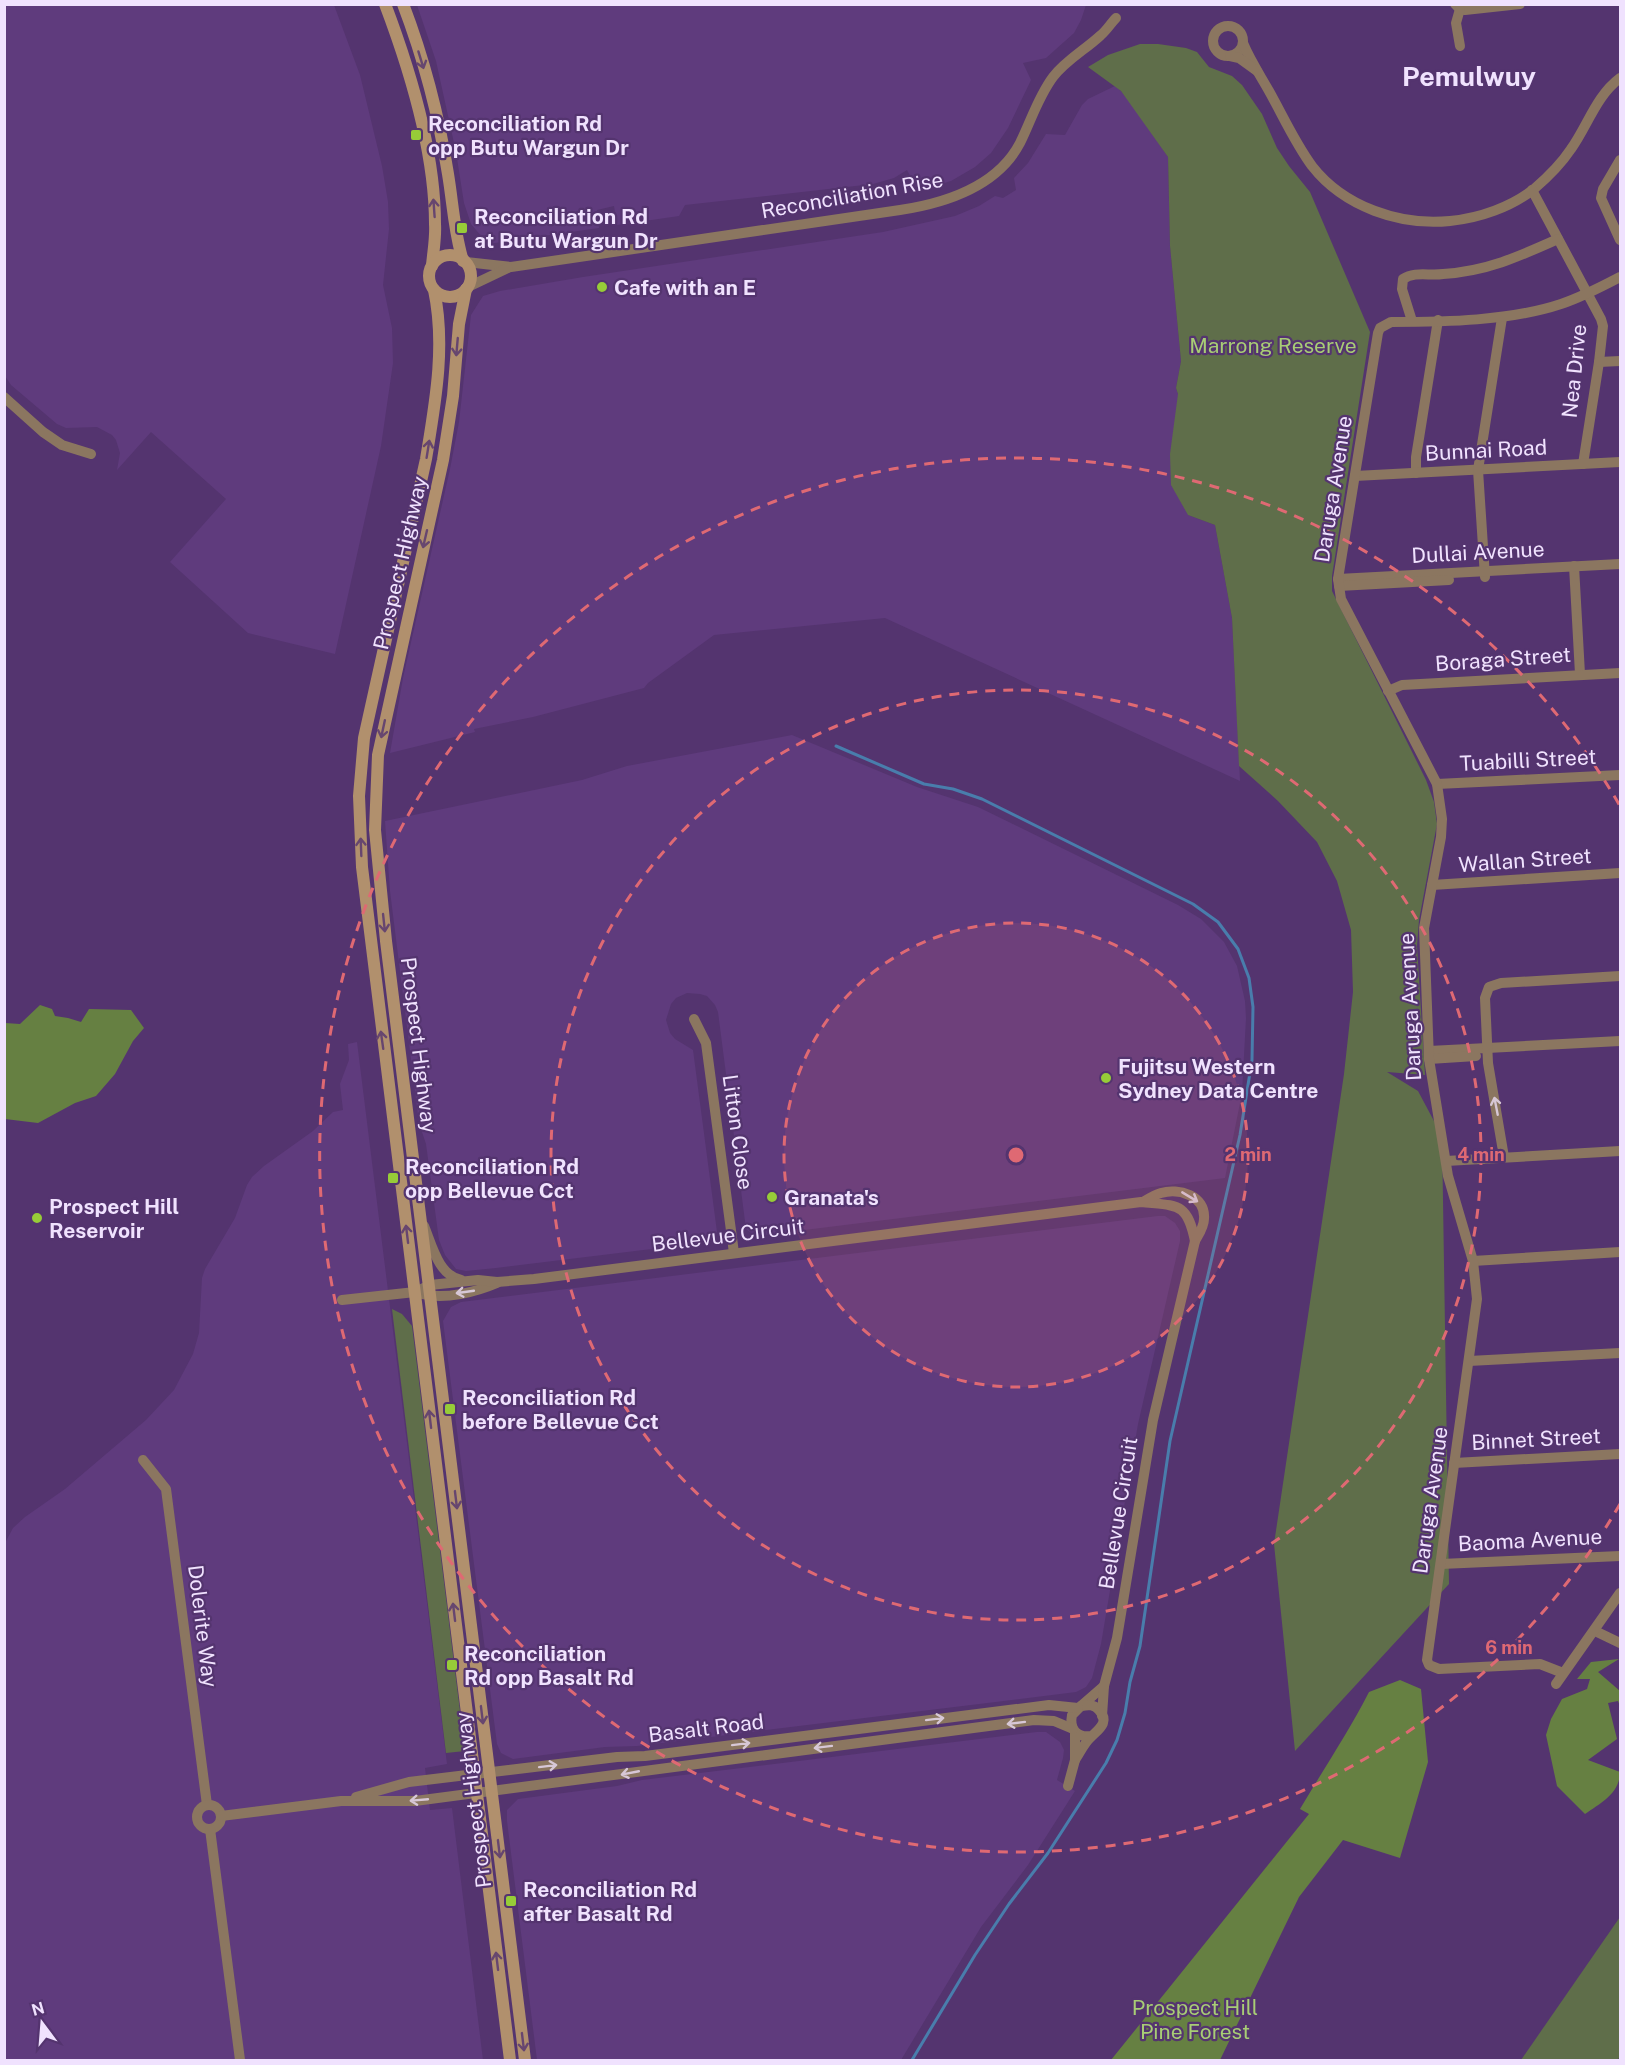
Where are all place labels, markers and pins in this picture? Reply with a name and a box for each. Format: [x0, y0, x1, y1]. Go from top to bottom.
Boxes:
place label: Reconciliation Rd opp Butu Wargun Dr [428, 111, 629, 160]
marker: Reconciliation Rd opp Butu Wargun Dr [409, 128, 423, 142]
place label: Reconciliation Rd at Butu Wargun Dr [474, 204, 658, 253]
marker: Reconciliation Rd at Butu Wargun Dr [455, 221, 469, 235]
place label: Cafe with an E [614, 275, 756, 300]
marker: Cafe with an E [595, 280, 609, 294]
place label: Fujitsu Western Sydney Data Centre [1118, 1054, 1318, 1103]
marker: Fujitsu Western Sydney Data Centre [1099, 1071, 1113, 1085]
centre of rings [1006, 1145, 1026, 1165]
place label: Reconciliation Rd opp Bellevue Cct [405, 1154, 579, 1203]
marker: Reconciliation Rd opp Bellevue Cct [386, 1171, 400, 1185]
place label: Granata's [784, 1185, 879, 1210]
marker: Granata's [765, 1190, 779, 1204]
place label: Prospect Hill Reservoir [49, 1194, 179, 1243]
marker: Prospect Hill Reservoir [30, 1211, 44, 1225]
place label: Reconciliation Rd before Bellevue Cct [462, 1385, 659, 1434]
marker: Reconciliation Rd before Bellevue Cct [443, 1402, 457, 1416]
place label: Reconciliation Rd opp Basalt Rd [464, 1641, 634, 1690]
marker: Reconciliation Rd opp Basalt Rd [445, 1658, 459, 1672]
place label: Reconciliation Rd after Basalt Rd [523, 1877, 697, 1926]
marker: Reconciliation Rd after Basalt Rd [504, 1894, 518, 1908]

